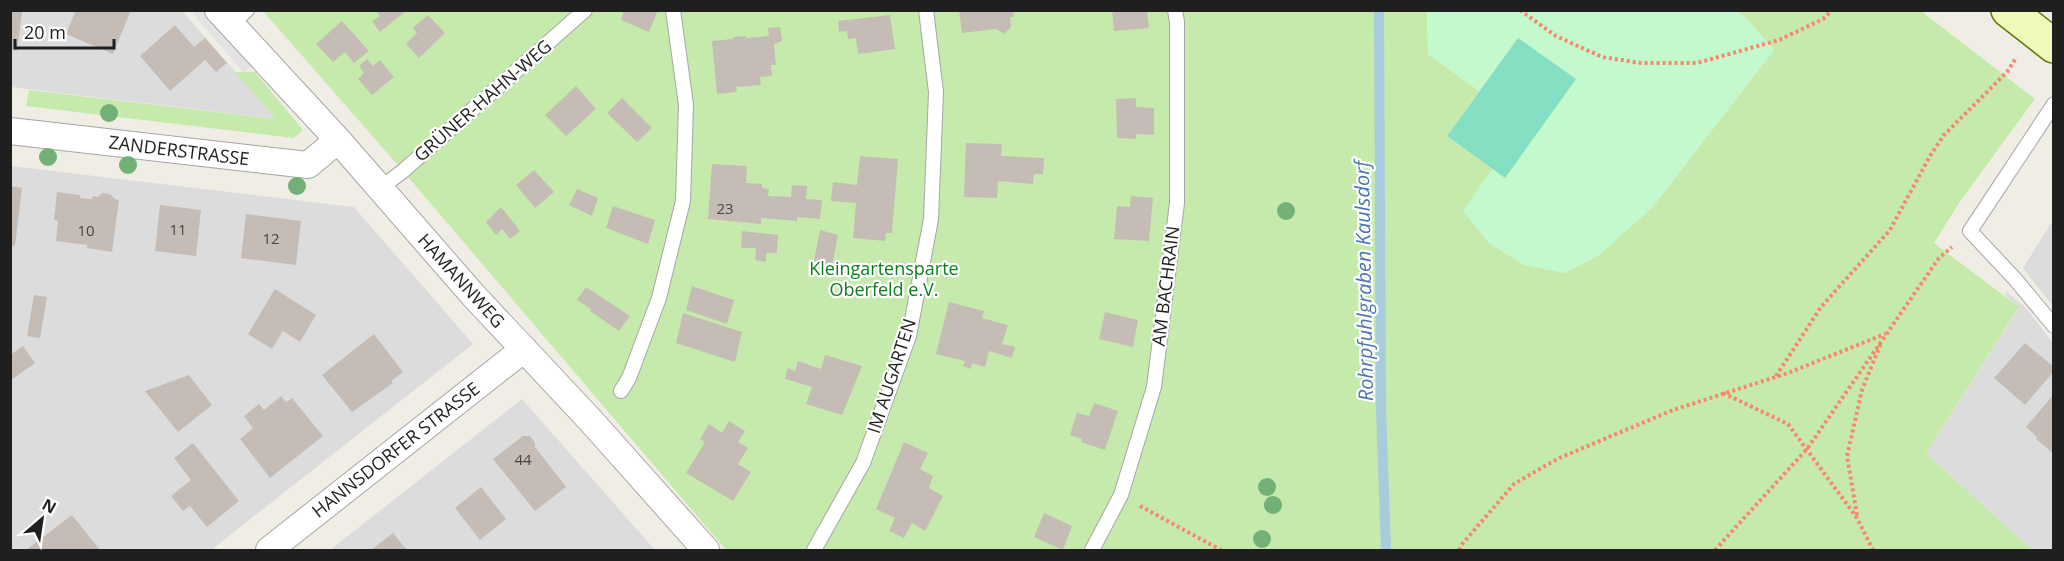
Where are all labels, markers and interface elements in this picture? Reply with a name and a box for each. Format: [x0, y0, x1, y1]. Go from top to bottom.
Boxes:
scale bar [15, 12, 114, 50]
text: 20 m [24, 20, 66, 44]
street label: GRÜNER-HAHN-WEG [409, 34, 556, 167]
street label: ZANDERSTRASSE [107, 129, 251, 171]
water label: Rohrpfuhlgraben Kaulsdorf [1348, 158, 1379, 401]
house number: 23 [716, 198, 734, 218]
house number: 11 [169, 219, 187, 239]
house number: 10 [77, 220, 95, 240]
street label: AM BACHRAIN [1146, 224, 1184, 347]
house number: 12 [262, 228, 280, 248]
street label: HAMANNWEG [413, 228, 510, 333]
park label: Kleingartensparte Oberfeld e.V. [809, 256, 959, 301]
street label: IM AUGARTEN [861, 315, 921, 436]
street label: HANNSDORFER STRASSE [306, 376, 484, 522]
house number: 44 [514, 449, 532, 469]
north arrow [12, 489, 72, 549]
text: N [38, 493, 60, 519]

